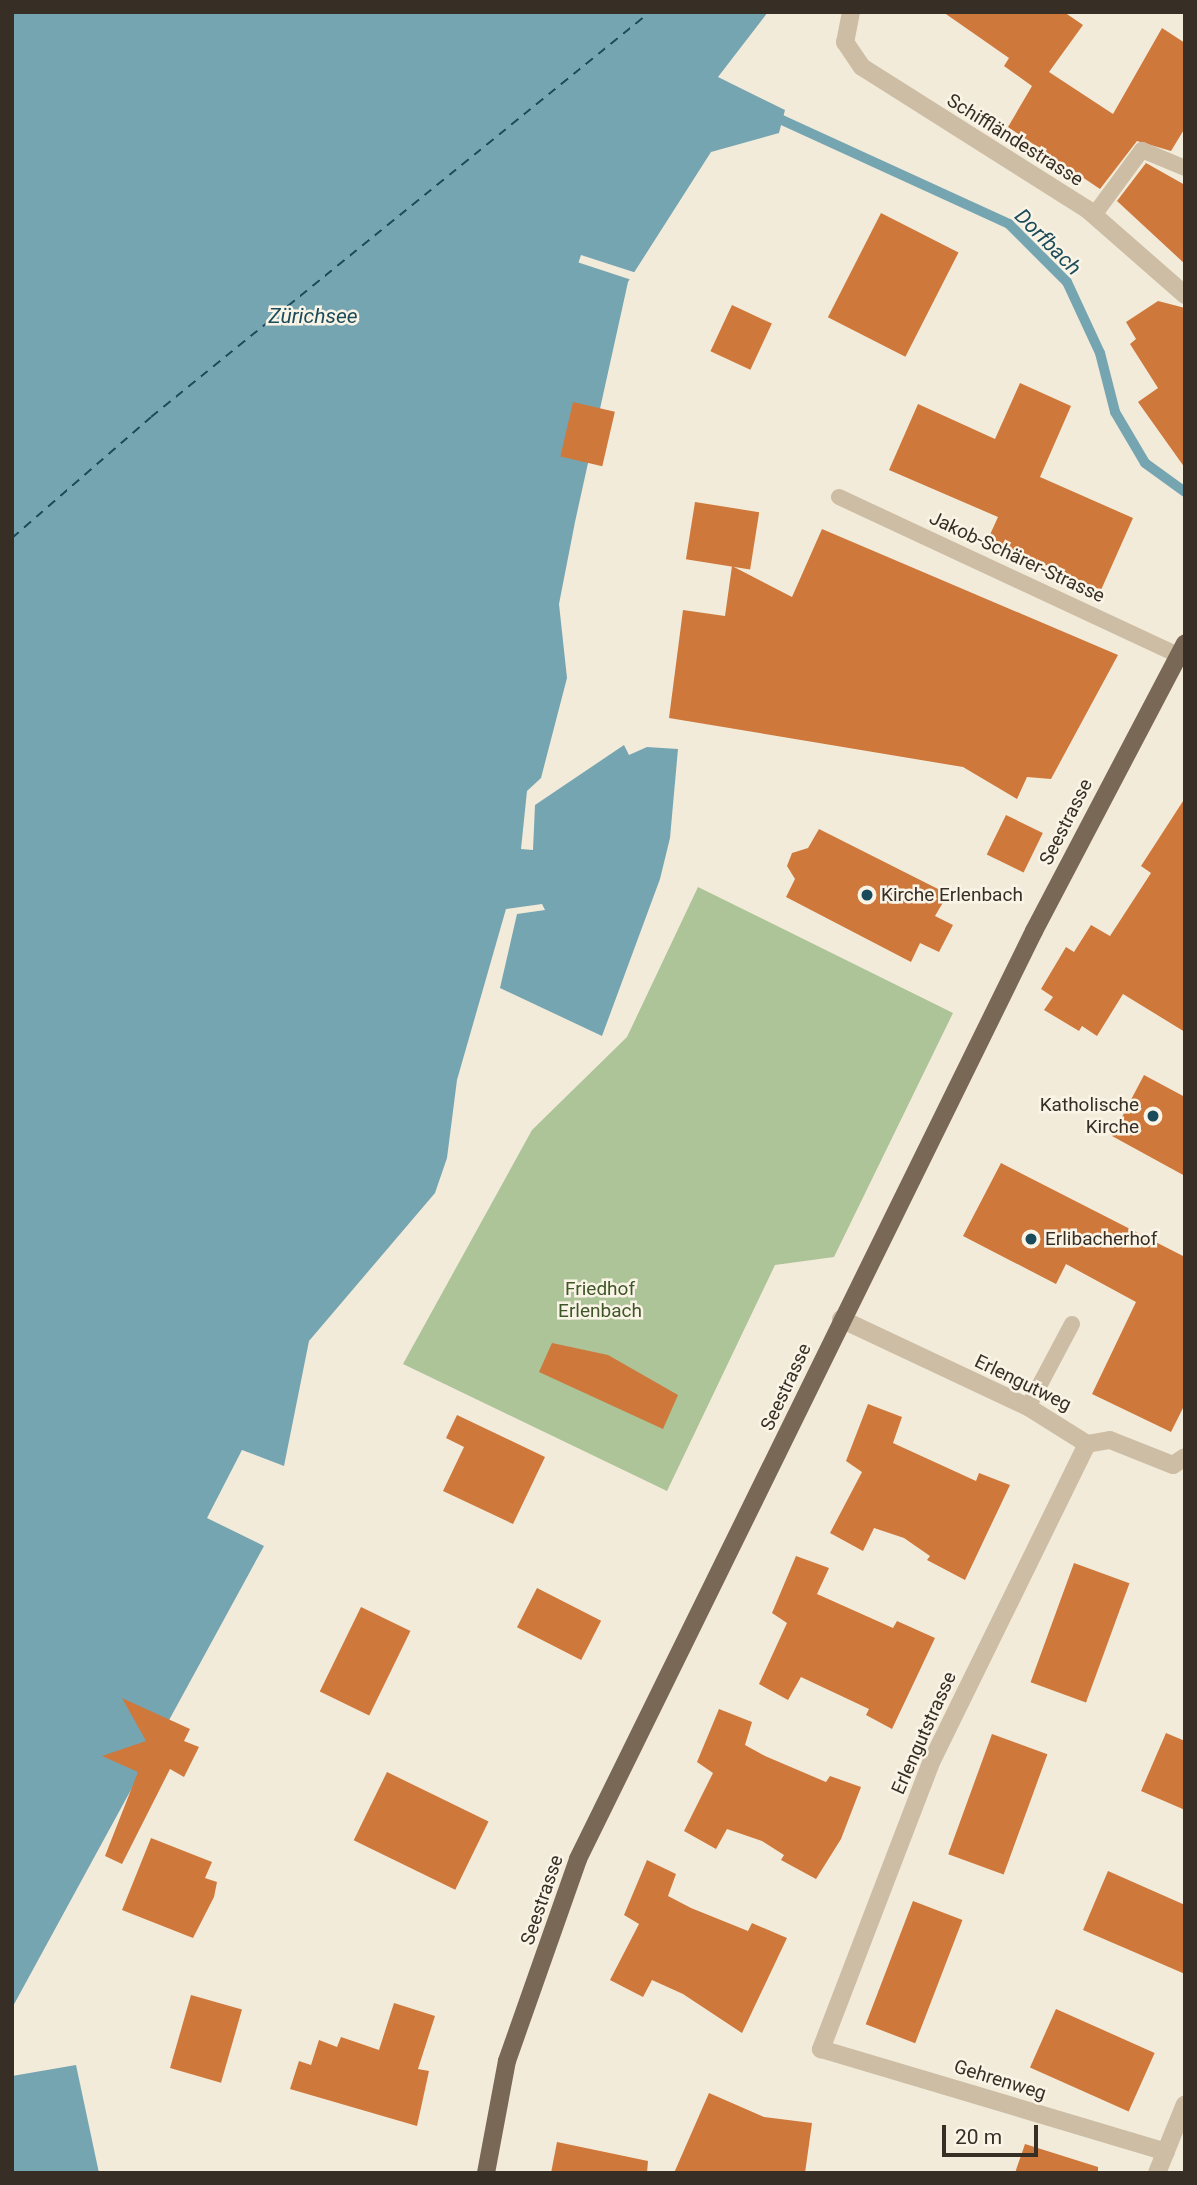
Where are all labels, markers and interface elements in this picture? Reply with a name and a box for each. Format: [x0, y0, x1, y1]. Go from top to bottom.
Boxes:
street label: Schiffländestrasse [943, 89, 1087, 191]
water label: Dorfbach [1010, 204, 1086, 280]
water label: Zürichsee [268, 303, 358, 329]
street label: Jakob-Schärer-Strasse [926, 506, 1108, 608]
street label: Seestrasse [1035, 775, 1097, 869]
place label: Kirche Erlenbach [881, 884, 1023, 906]
marker: Kirche Erlenbach [859, 887, 875, 903]
place label: Katholische Kirche [1040, 1094, 1139, 1138]
marker: Katholische Kirche [1145, 1108, 1161, 1124]
place label: Erlibacherhof [1045, 1228, 1157, 1250]
marker: Erlibacherhof [1023, 1231, 1039, 1247]
park label: Friedhof Erlenbach [558, 1278, 642, 1322]
street label: Seestrasse [756, 1340, 816, 1434]
street label: Erlengutweg [971, 1350, 1075, 1416]
street label: Erlengutstrasse [887, 1668, 961, 1798]
street label: Seestrasse [516, 1852, 568, 1948]
street label: Gehrenweg [951, 2055, 1049, 2105]
scale bar [945, 2112, 1041, 2156]
text: 20 m [955, 2125, 1002, 2149]

